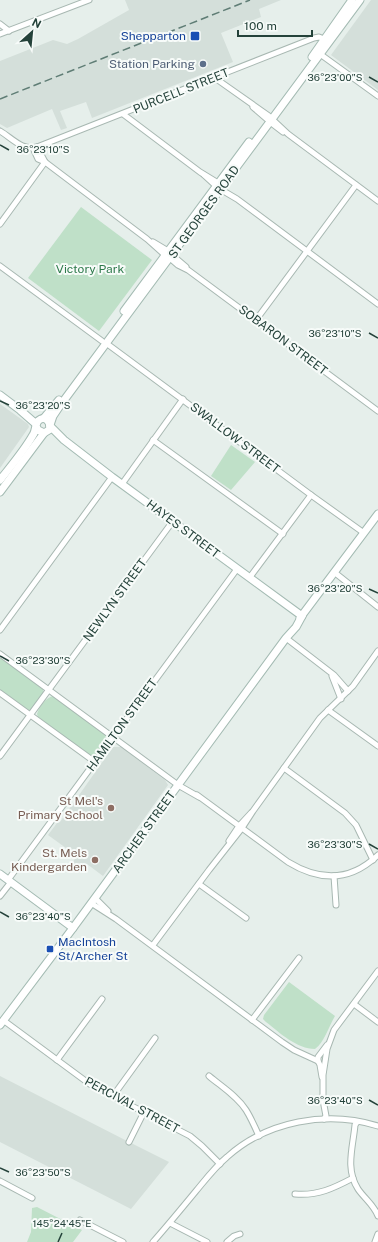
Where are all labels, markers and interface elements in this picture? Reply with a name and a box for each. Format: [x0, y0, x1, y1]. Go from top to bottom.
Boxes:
north arrow [12, 12, 52, 52]
scale bar [238, 12, 312, 38]
text: N [30, 16, 43, 30]
text: 100 m [244, 19, 277, 33]
place label: Shepparton [121, 29, 186, 43]
marker: Shepparton [189, 30, 201, 42]
place label: Station Parking [109, 57, 195, 71]
marker: Station Parking [198, 59, 208, 69]
street label: PURCELL STREET [131, 65, 231, 117]
text: 36°23'00"S [308, 71, 363, 83]
text: 36°23'10"S [17, 143, 70, 155]
street label: ST GEORGES ROAD [166, 163, 242, 261]
park label: Victory Park [56, 262, 124, 276]
street label: SOBARON STREET [236, 302, 330, 378]
text: 36°23'10"S [309, 327, 362, 339]
text: 36°23'20"S [16, 399, 71, 411]
street label: SWALLOW STREET [188, 400, 282, 476]
street label: HAYES STREET [144, 497, 222, 561]
street label: NEWLYN STREET [80, 556, 150, 644]
text: 36°23'20"S [308, 582, 363, 594]
text: 36°23'30"S [15, 654, 71, 666]
street label: HAMILTON STREET [84, 676, 160, 774]
street label: ARCHER STREET [110, 788, 178, 876]
place label: St Mel's Primary School [18, 794, 103, 822]
marker: St Mel's Primary School [106, 803, 116, 813]
text: 36°23'30"S [307, 838, 363, 850]
place label: St. Mels Kindergarden [11, 846, 87, 874]
marker: St. Mels Kindergarden [90, 855, 100, 865]
text: 36°23'40"S [15, 910, 71, 922]
place label: MacIntosh St/Archer St [58, 935, 128, 963]
marker: MacIntosh St/Archer St [45, 944, 55, 954]
street label: PERCIVAL STREET [82, 1074, 182, 1136]
text: 36°23'40"S [307, 1094, 363, 1106]
text: 36°23'50"S [15, 1166, 71, 1178]
text: 145°24'45"E [32, 1217, 92, 1229]

